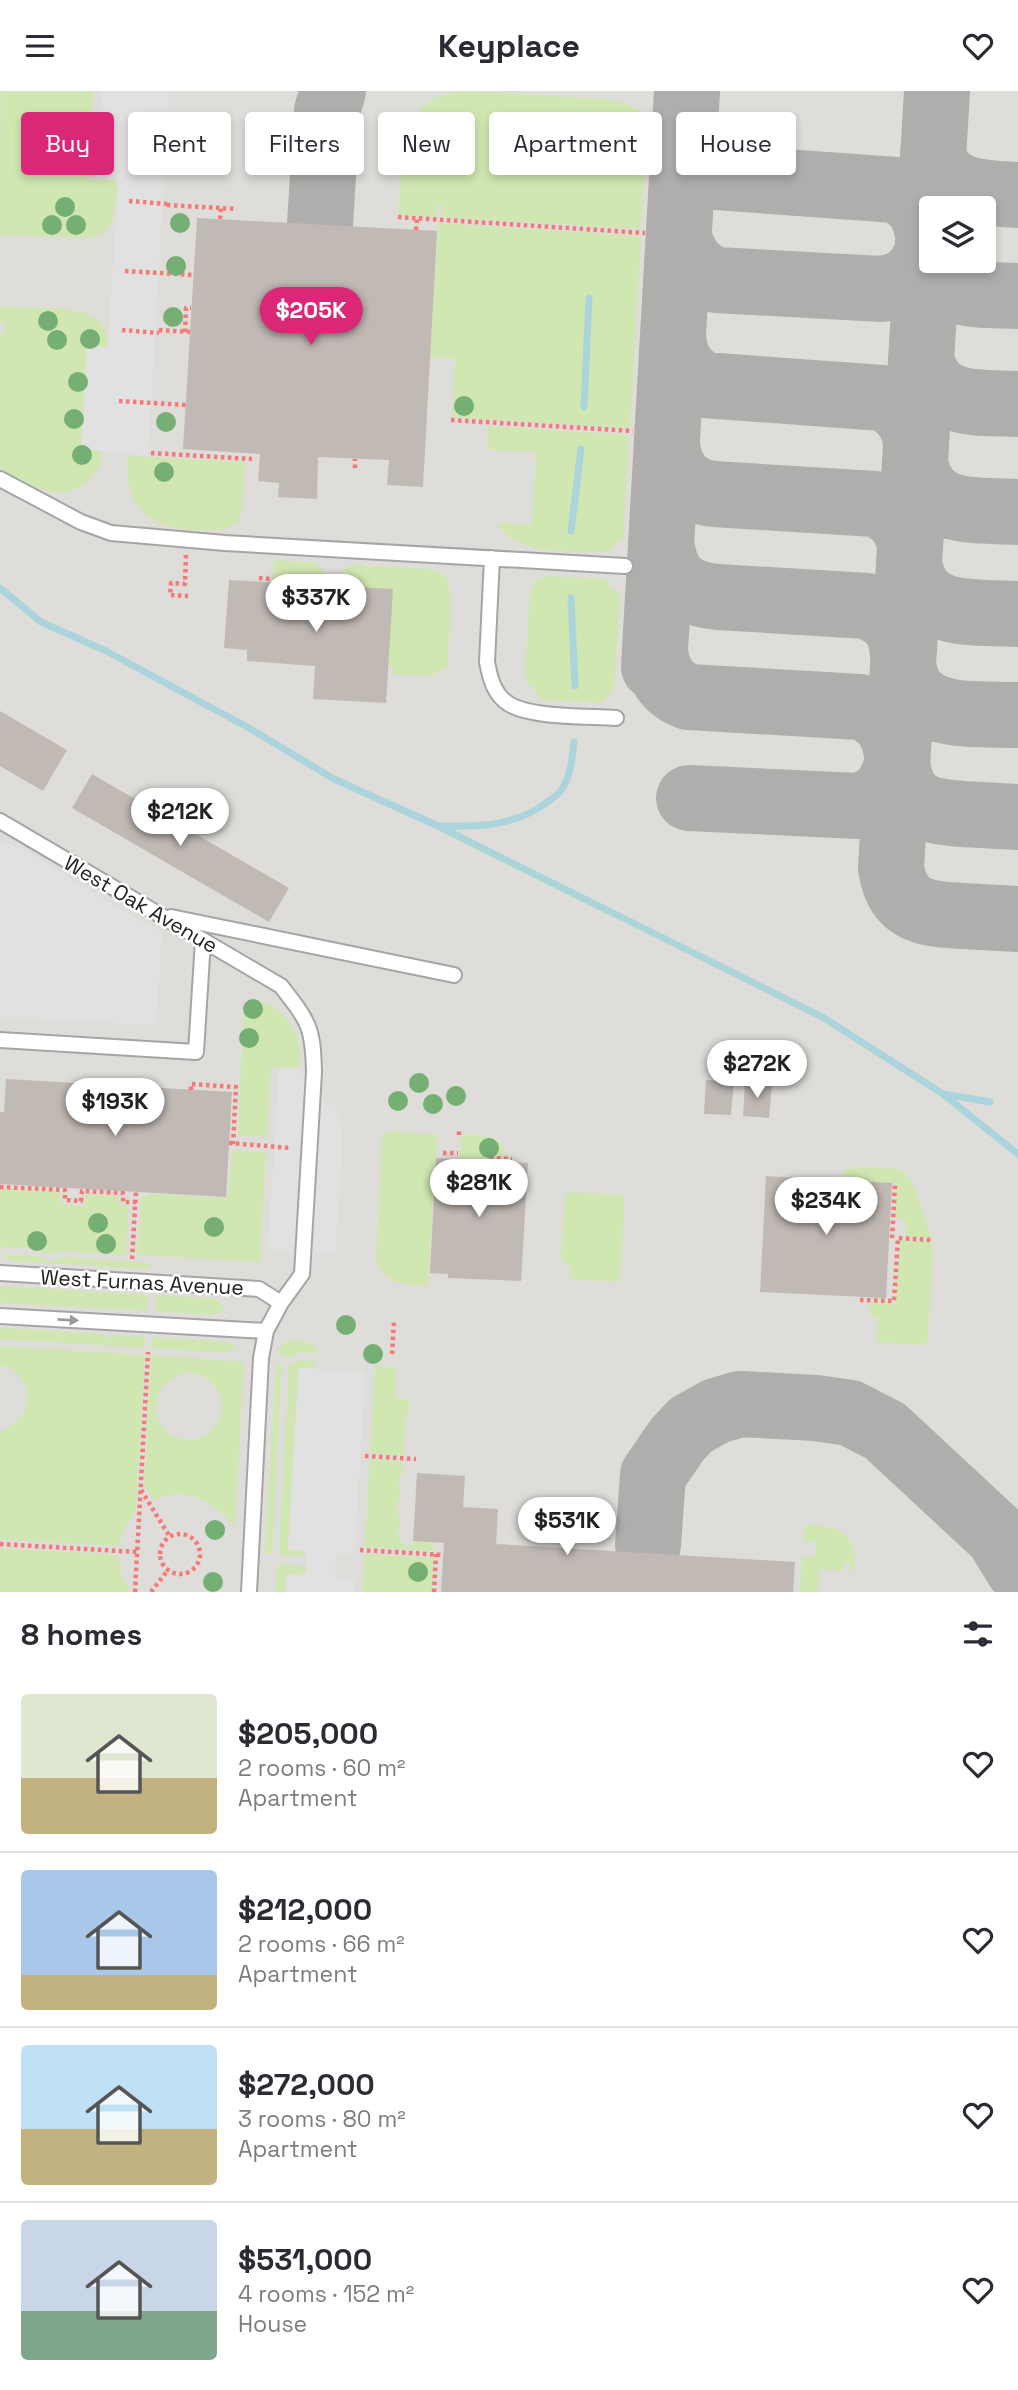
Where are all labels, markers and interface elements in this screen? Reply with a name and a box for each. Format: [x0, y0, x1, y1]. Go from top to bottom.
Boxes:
text: Keyplace [438, 26, 580, 66]
icon: menu [21, 27, 59, 65]
icon: heart [959, 27, 997, 65]
chip: Buy [21, 112, 114, 175]
chip: Rent [128, 112, 231, 175]
chip: Filters [245, 112, 364, 175]
chip: New [378, 112, 475, 175]
chip: Apartment [489, 112, 662, 175]
chip: House [676, 112, 796, 175]
map controls [919, 196, 996, 273]
button: layers [919, 196, 996, 273]
pin: $205K [262, 287, 360, 347]
text: $205K [276, 295, 346, 325]
pin: $337K [267, 575, 365, 634]
text: $337K [281, 582, 351, 612]
pin: $212K [131, 789, 229, 848]
text: $212K [147, 796, 213, 826]
street label: West Oak Avenue [59, 849, 223, 959]
pin: $272K [708, 1041, 806, 1100]
text: $272K [723, 1048, 791, 1078]
pin: $193K [66, 1079, 164, 1138]
text: $193K [82, 1086, 148, 1116]
pin: $281K [430, 1159, 528, 1219]
text: $281K [446, 1167, 512, 1197]
pin: $234K [777, 1177, 875, 1237]
text: $234K [791, 1185, 861, 1215]
street label: West Furnas Avenue [40, 1263, 244, 1301]
one-way arrow [57, 1314, 79, 1325]
pin: $531K [518, 1497, 616, 1557]
text: $531K [534, 1505, 600, 1535]
text: 8 homes [21, 1615, 142, 1654]
icon: filters [959, 1615, 997, 1653]
text: $205,000 [238, 1714, 378, 1753]
icon: home [77, 1722, 161, 1806]
icon: heart [959, 1745, 997, 1783]
text: 2 rooms · 60 m² [238, 1753, 405, 1783]
text: Apartment [238, 1783, 358, 1813]
text: $212,000 [238, 1890, 372, 1929]
icon: home [77, 1898, 161, 1982]
icon: heart [959, 1921, 997, 1959]
text: 2 rooms · 66 m² [238, 1929, 405, 1959]
text: Apartment [238, 1959, 358, 1989]
text: $272,000 [238, 2065, 375, 2104]
icon: home [77, 2073, 161, 2157]
icon: heart [959, 2096, 997, 2134]
text: 3 rooms · 80 m² [238, 2104, 406, 2134]
text: Apartment [238, 2134, 358, 2164]
text: $531,000 [238, 2240, 372, 2279]
icon: home [77, 2248, 161, 2332]
icon: heart [959, 2271, 997, 2309]
text: 4 rooms · 152 m² [238, 2279, 414, 2309]
text: House [238, 2309, 307, 2339]

